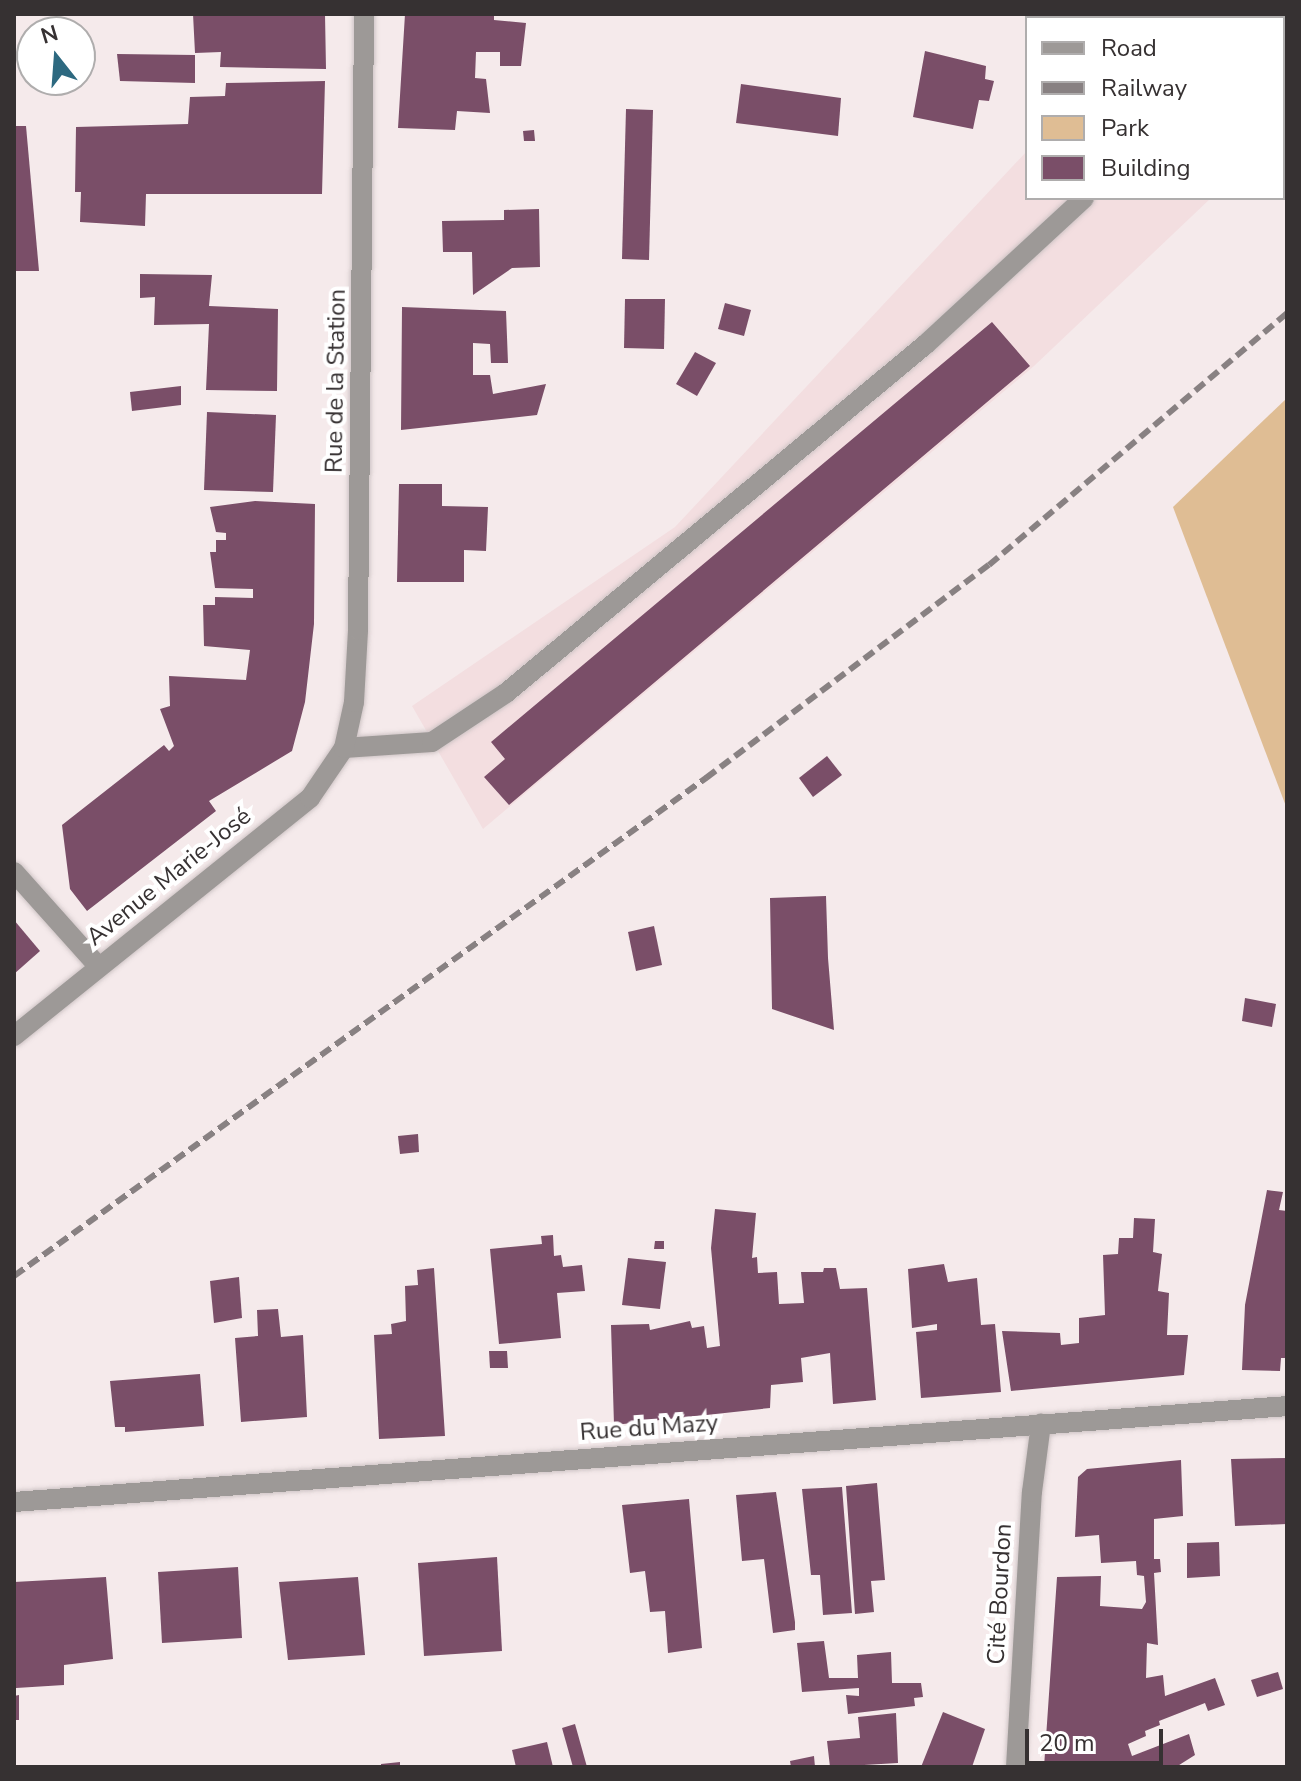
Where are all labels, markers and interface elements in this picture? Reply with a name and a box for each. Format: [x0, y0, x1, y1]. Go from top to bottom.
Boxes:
north arrow [16, 16, 96, 96]
legend [1025, 16, 1285, 200]
text: N [37, 18, 62, 52]
text: Road [1101, 32, 1157, 64]
text: Railway [1101, 72, 1187, 104]
text: Park [1101, 112, 1149, 144]
text: Building [1101, 152, 1191, 184]
street label: Rue de la Station [320, 289, 352, 473]
street label: Avenue Marie-José [81, 802, 257, 952]
street label: Rue du Mazy [579, 1409, 719, 1447]
street label: Cité Bourdon [982, 1523, 1018, 1665]
scale bar [1029, 1713, 1167, 1763]
text: 20 m [1039, 1727, 1095, 1759]

